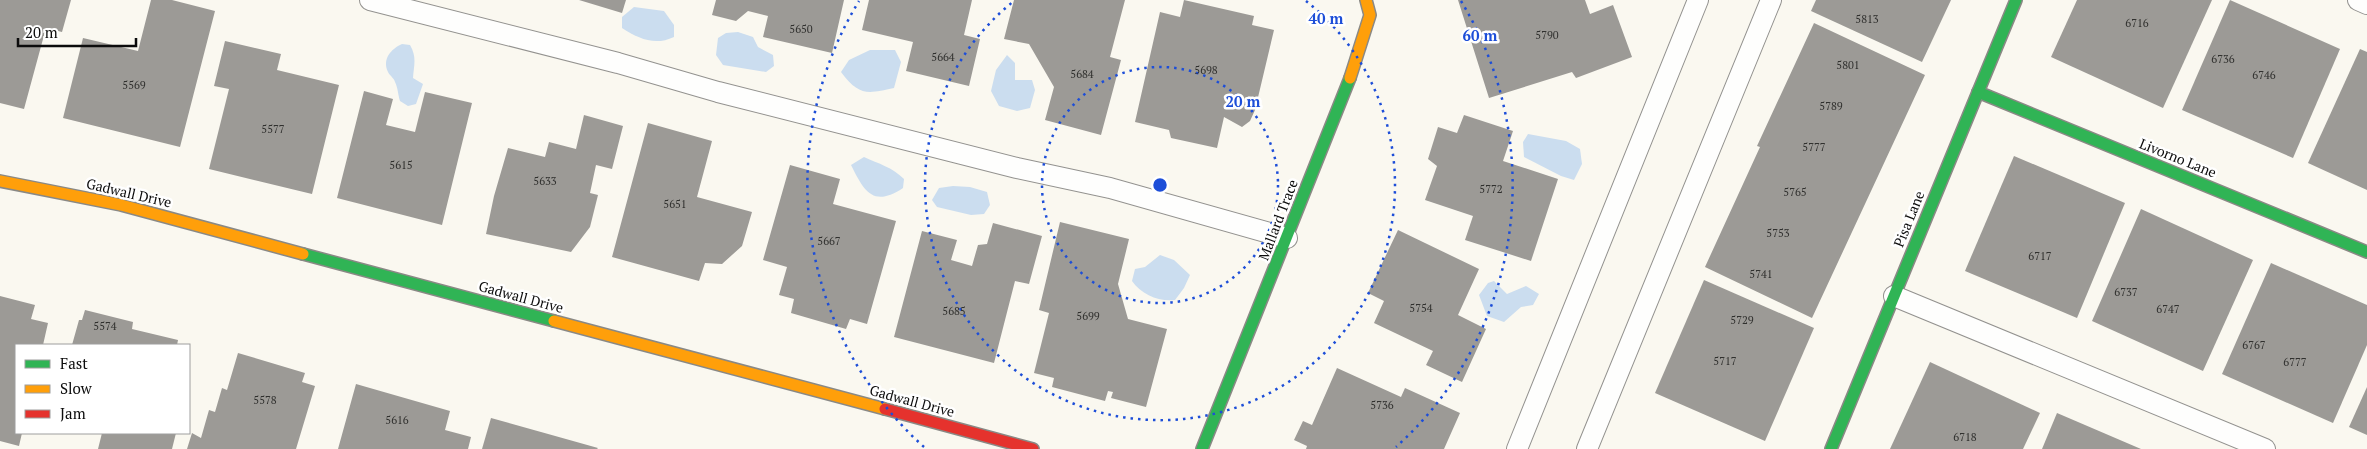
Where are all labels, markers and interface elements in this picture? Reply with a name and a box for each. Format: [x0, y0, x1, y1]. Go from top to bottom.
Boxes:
text: 40 m [1309, 8, 1344, 28]
house number: 5813 [1855, 12, 1879, 26]
scale bar [18, 15, 135, 47]
house number: 6716 [2125, 16, 2149, 30]
text: 20 m [25, 22, 58, 42]
house number: 5650 [789, 22, 813, 36]
text: 60 m [1463, 25, 1498, 45]
house number: 5790 [1535, 28, 1559, 42]
house number: 5664 [931, 50, 955, 64]
house number: 6736 [2211, 52, 2235, 66]
house number: 5801 [1836, 58, 1860, 72]
house number: 5698 [1194, 63, 1218, 77]
house number: 5684 [1070, 67, 1094, 81]
house number: 6746 [2252, 68, 2276, 82]
house number: 5569 [122, 78, 146, 92]
text: 20 m [1226, 91, 1261, 111]
house number: 5789 [1819, 99, 1843, 113]
house number: 5577 [261, 122, 285, 136]
street label: Livorno Lane [2137, 133, 2220, 182]
house number: 5777 [1802, 140, 1826, 154]
house number: 5615 [389, 158, 413, 172]
street label: Gadwall Drive [85, 173, 174, 212]
house number: 5633 [533, 174, 557, 188]
centre of rings [1151, 176, 1169, 194]
street label: Mallard Trace [1253, 177, 1302, 263]
house number: 5772 [1479, 182, 1503, 196]
house number: 5765 [1783, 185, 1807, 199]
street label: Pisa Lane [1889, 188, 1928, 250]
house number: 5651 [663, 197, 687, 211]
house number: 5753 [1766, 226, 1790, 240]
house number: 5667 [817, 234, 841, 248]
house number: 6717 [2028, 249, 2052, 263]
house number: 5741 [1749, 267, 1773, 281]
street label: Gadwall Drive [477, 276, 566, 317]
house number: 6737 [2114, 285, 2138, 299]
house number: 5754 [1409, 301, 1433, 315]
house number: 6747 [2156, 302, 2180, 316]
house number: 5685 [942, 304, 966, 318]
house number: 5699 [1076, 309, 1100, 323]
house number: 5729 [1730, 313, 1754, 327]
house number: 5574 [93, 319, 117, 333]
house number: 6767 [2242, 338, 2266, 352]
legend [15, 344, 190, 434]
text: Fast [60, 353, 88, 373]
house number: 5717 [1713, 354, 1737, 368]
house number: 6777 [2283, 355, 2307, 369]
text: Slow [60, 378, 93, 398]
street label: Gadwall Drive [868, 380, 957, 421]
house number: 5578 [253, 393, 277, 407]
house number: 5736 [1370, 398, 1394, 412]
text: Jam [60, 403, 86, 423]
house number: 5616 [385, 413, 409, 427]
house number: 6718 [1953, 430, 1977, 444]

